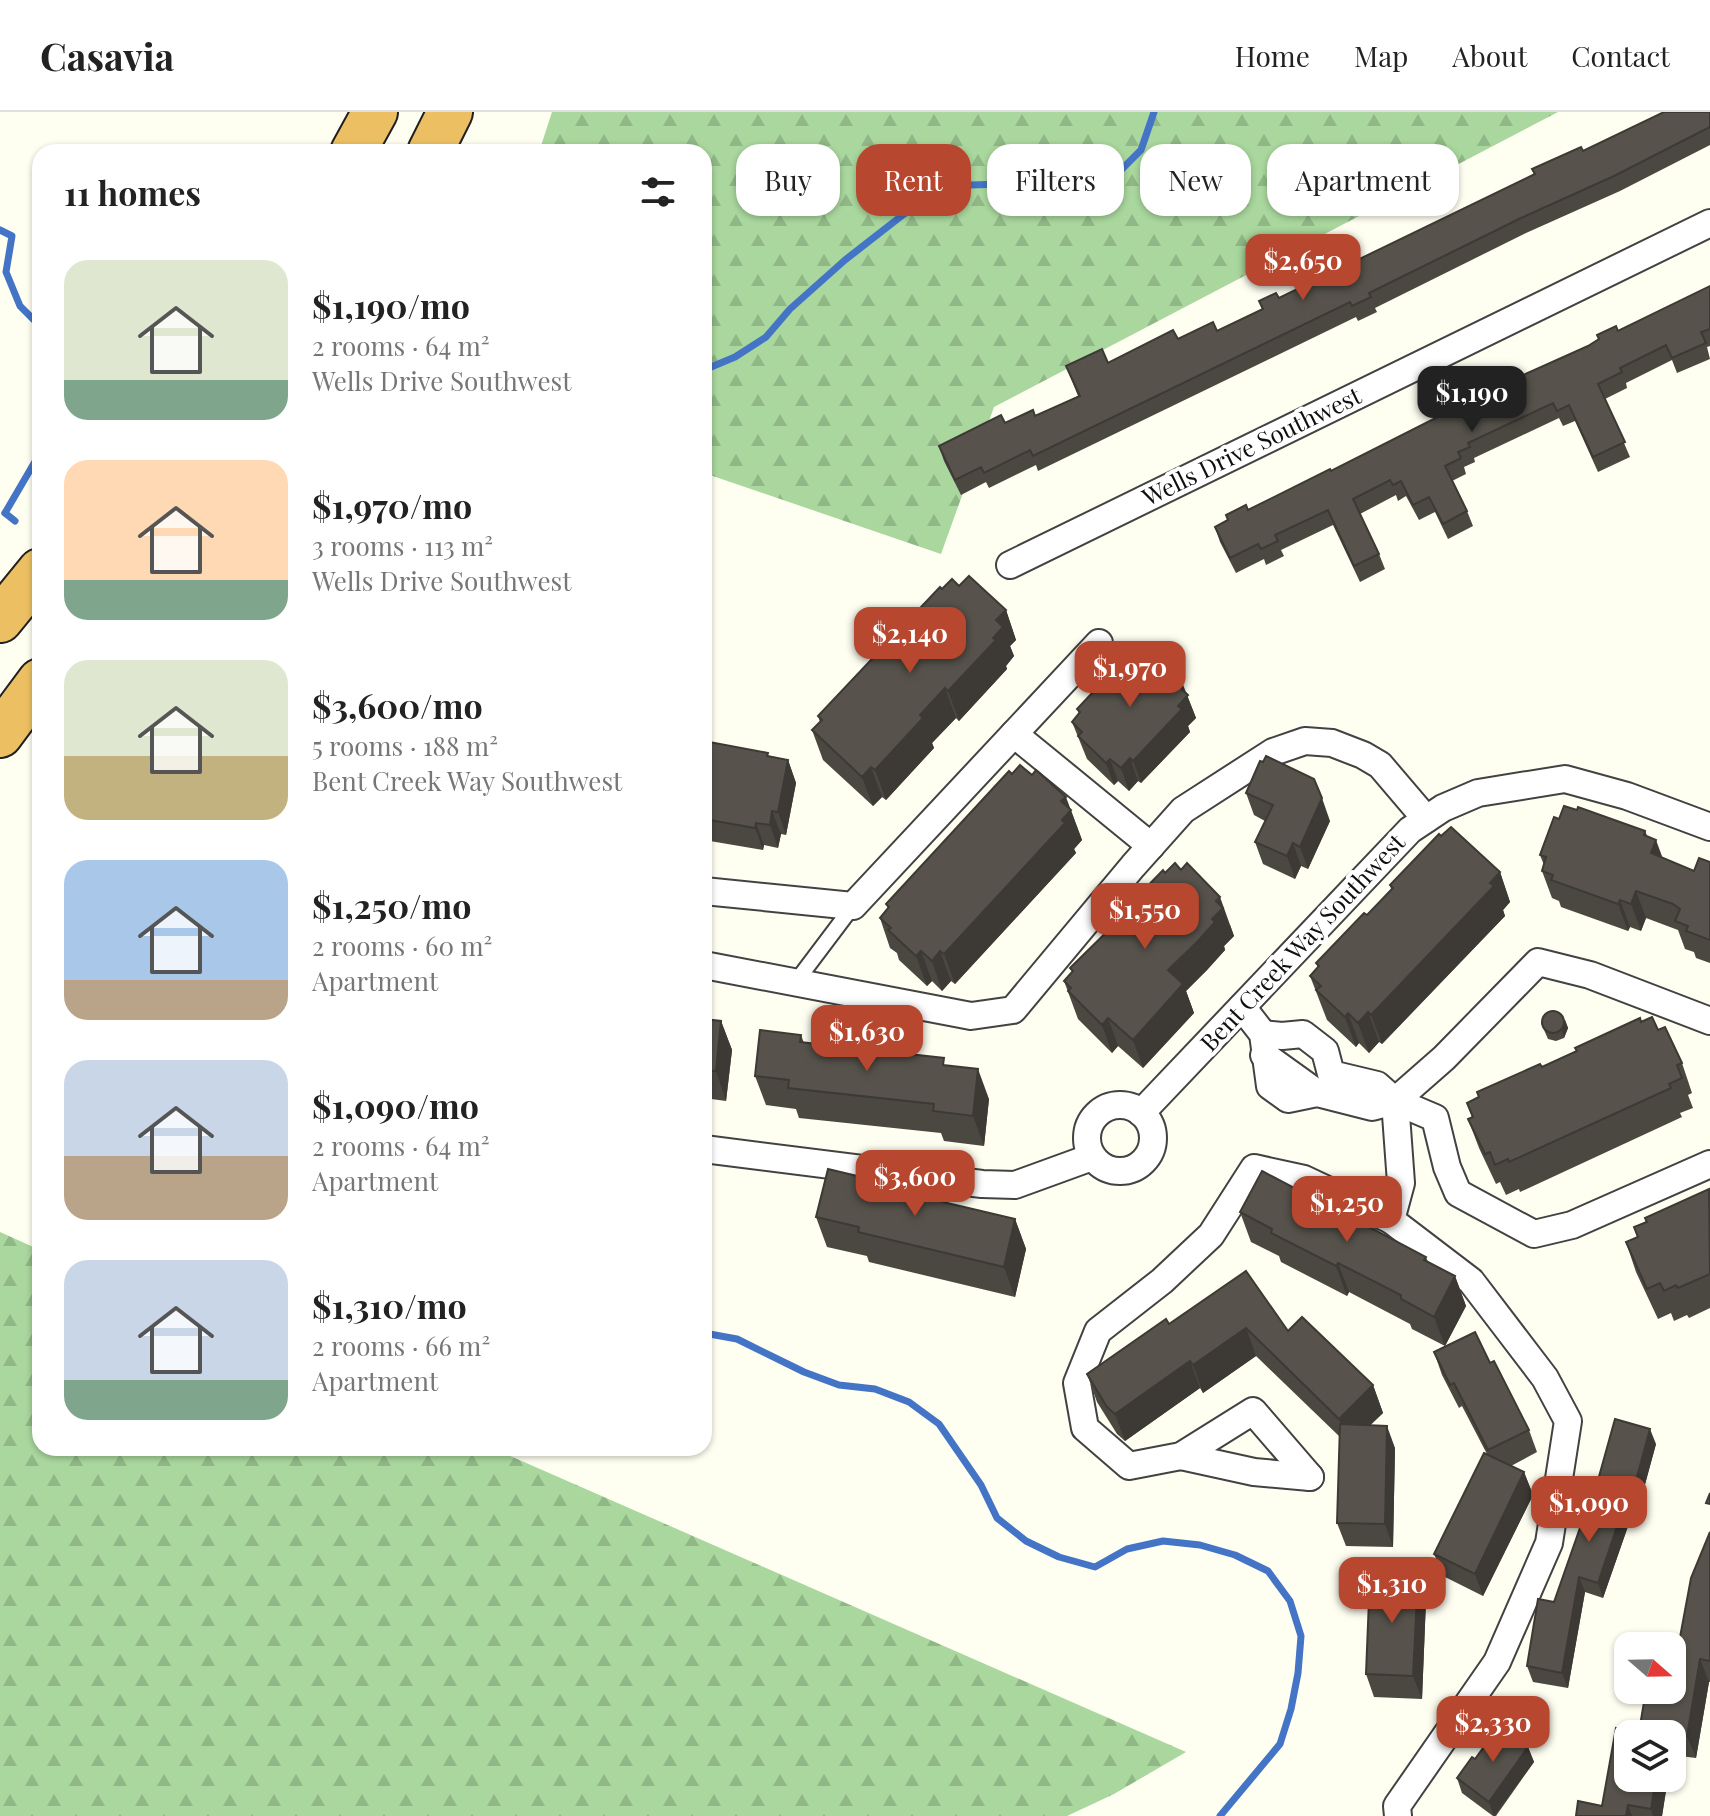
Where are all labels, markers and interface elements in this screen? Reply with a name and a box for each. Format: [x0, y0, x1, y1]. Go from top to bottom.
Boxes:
text: Casavia [40, 30, 174, 81]
text: Home [1235, 37, 1310, 74]
text: Map [1354, 37, 1408, 74]
text: About [1452, 37, 1527, 74]
text: Contact [1571, 37, 1670, 74]
chip: Buy [736, 144, 840, 216]
chip: Rent [856, 144, 971, 216]
chip: Filters [987, 144, 1124, 216]
chip: New [1140, 144, 1251, 216]
chip: Apartment [1267, 144, 1459, 216]
text: 11 homes [64, 169, 201, 215]
icon: filters [636, 170, 680, 214]
pin: $2,650 [1238, 234, 1368, 302]
text: $2,650 [1264, 242, 1342, 277]
text: $1,190/mo [312, 282, 470, 328]
icon: home [128, 292, 224, 388]
text: 2 rooms · 64 m² [312, 328, 490, 363]
text: Wells Drive Southwest [312, 363, 571, 398]
pin: $1,190 [1407, 366, 1537, 434]
text: $1,190 [1435, 374, 1509, 409]
street label: Wells Drive Southwest [1136, 378, 1366, 513]
text: $1,970/mo [312, 482, 472, 528]
icon: home [128, 492, 224, 588]
text: 3 rooms · 113 m² [312, 528, 493, 563]
text: Wells Drive Southwest [312, 563, 571, 598]
pin: $2,140 [845, 607, 975, 675]
text: $2,140 [872, 615, 948, 650]
pin: $1,970 [1065, 641, 1195, 709]
text: $1,970 [1093, 649, 1167, 684]
text: $3,600/mo [312, 682, 483, 728]
icon: home [128, 692, 224, 788]
text: 5 rooms · 188 m² [312, 728, 498, 763]
text: Bent Creek Way Southwest [312, 763, 622, 798]
street label: Bent Creek Way Southwest [1192, 826, 1411, 1057]
text: $1,250/mo [312, 882, 472, 928]
pin: $1,550 [1080, 883, 1210, 951]
text: $1,550 [1109, 891, 1181, 926]
icon: home [128, 892, 224, 988]
text: 2 rooms · 60 m² [312, 928, 492, 963]
text: Apartment [312, 963, 438, 998]
pin: $1,630 [802, 1005, 932, 1073]
text: $1,630 [829, 1013, 905, 1048]
text: $1,090/mo [312, 1082, 479, 1128]
icon: home [128, 1092, 224, 1188]
text: 2 rooms · 64 m² [312, 1128, 490, 1163]
pin: $3,600 [850, 1150, 980, 1218]
text: $3,600 [874, 1158, 956, 1193]
text: Apartment [312, 1163, 438, 1198]
pin: $1,250 [1282, 1176, 1412, 1244]
text: $1,250 [1310, 1184, 1384, 1219]
text: $1,310/mo [312, 1282, 467, 1328]
icon: home [128, 1292, 224, 1388]
text: 2 rooms · 66 m² [312, 1328, 490, 1363]
text: Apartment [312, 1363, 438, 1398]
pin: $1,090 [1524, 1476, 1654, 1544]
text: $1,090 [1549, 1484, 1629, 1519]
pin: $1,310 [1327, 1557, 1457, 1625]
text: $1,310 [1357, 1565, 1427, 1600]
north arrow [1614, 1632, 1686, 1704]
map controls [1614, 1632, 1686, 1792]
pin: $2,330 [1428, 1696, 1558, 1764]
text: $2,330 [1455, 1704, 1531, 1739]
button: layers [1614, 1720, 1686, 1792]

